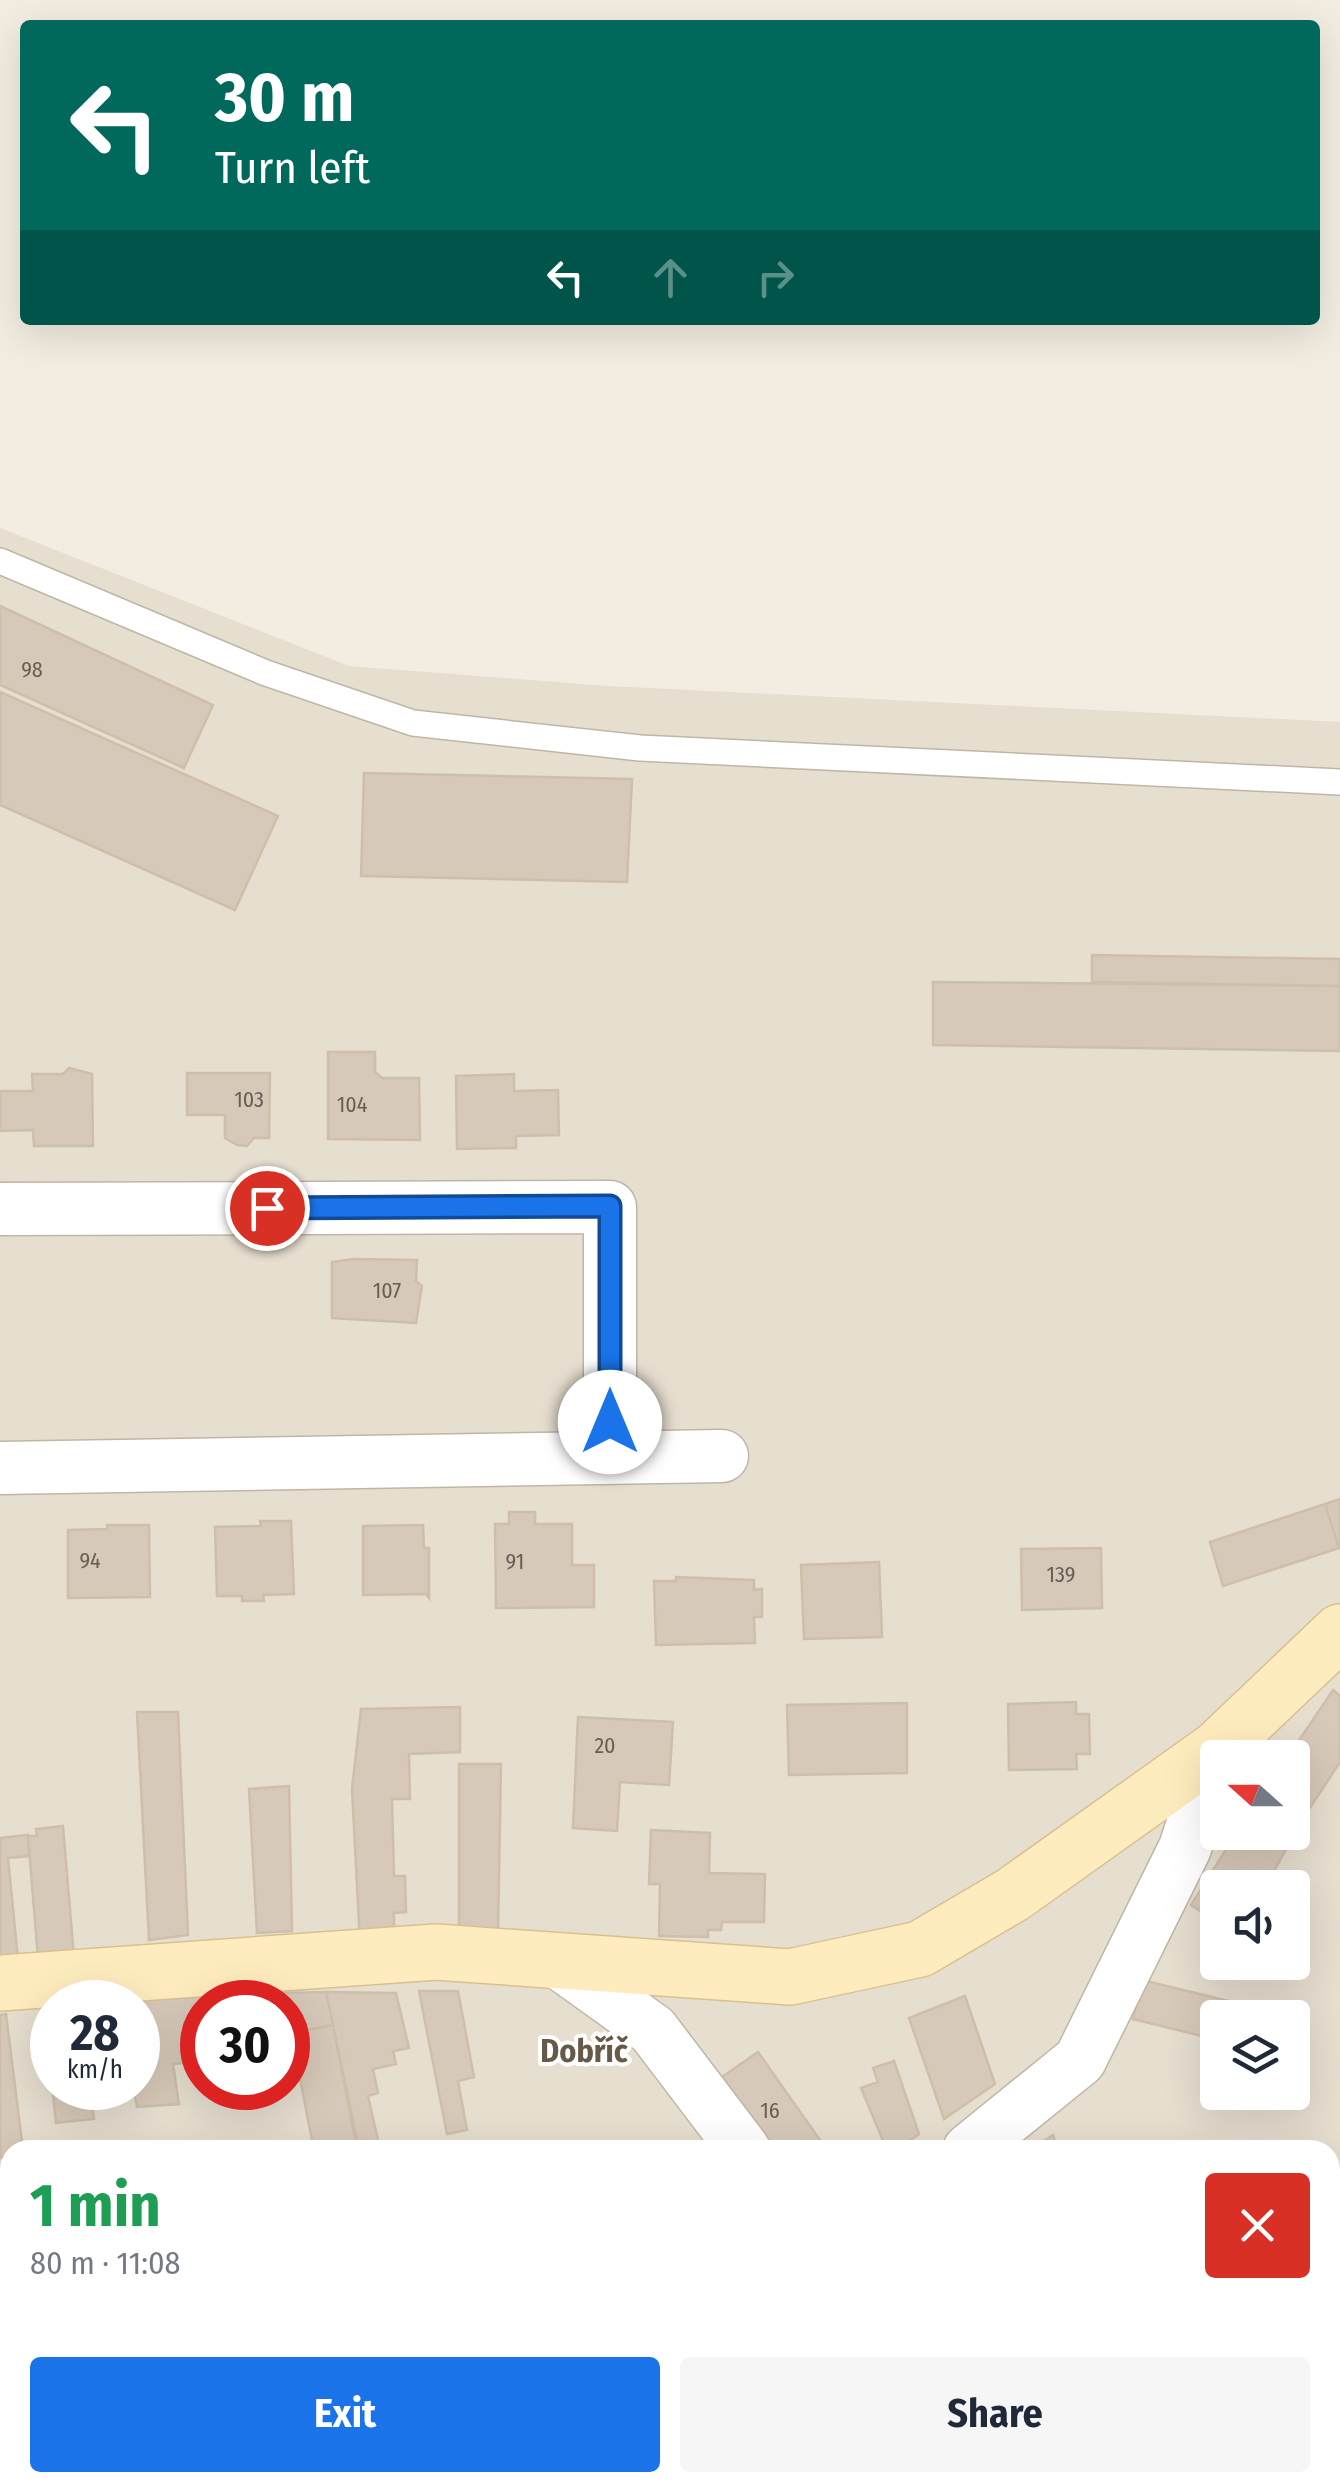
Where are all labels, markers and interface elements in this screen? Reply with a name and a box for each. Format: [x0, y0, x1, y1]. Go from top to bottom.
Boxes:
text: 30 m [215, 56, 354, 140]
icon: left [50, 60, 180, 190]
text: Turn left [215, 141, 370, 195]
icon: left [538, 250, 593, 305]
icon: ahead [643, 250, 698, 305]
icon: right [748, 250, 803, 305]
house number: 98 [21, 656, 43, 683]
house number: 103 [234, 1086, 264, 1113]
house number: 104 [337, 1091, 368, 1118]
pin [225, 1166, 310, 1251]
icon: arrive [240, 1181, 295, 1236]
house number: 107 [373, 1277, 401, 1304]
position arrow [558, 1370, 662, 1474]
house number: 94 [79, 1547, 101, 1574]
house number: 91 [506, 1548, 524, 1575]
house number: 139 [1047, 1561, 1075, 1588]
house number: 20 [594, 1732, 616, 1759]
north arrow [1200, 1740, 1310, 1850]
map controls [1200, 1740, 1310, 2110]
button: sound [1200, 1870, 1310, 1980]
speed limit sign: 30 [180, 1980, 310, 2110]
button: layers [1200, 2000, 1310, 2110]
text: 28 [70, 2003, 120, 2063]
district label: Dobříč [540, 2032, 629, 2070]
text: km/h [67, 2055, 123, 2085]
house number: 16 [760, 2097, 780, 2124]
text: 1 min [30, 2170, 161, 2242]
button: close [1205, 2173, 1310, 2278]
text: 80 m · 11:08 [30, 2244, 181, 2282]
button: Exit [30, 2357, 660, 2472]
button: Share [680, 2357, 1310, 2472]

